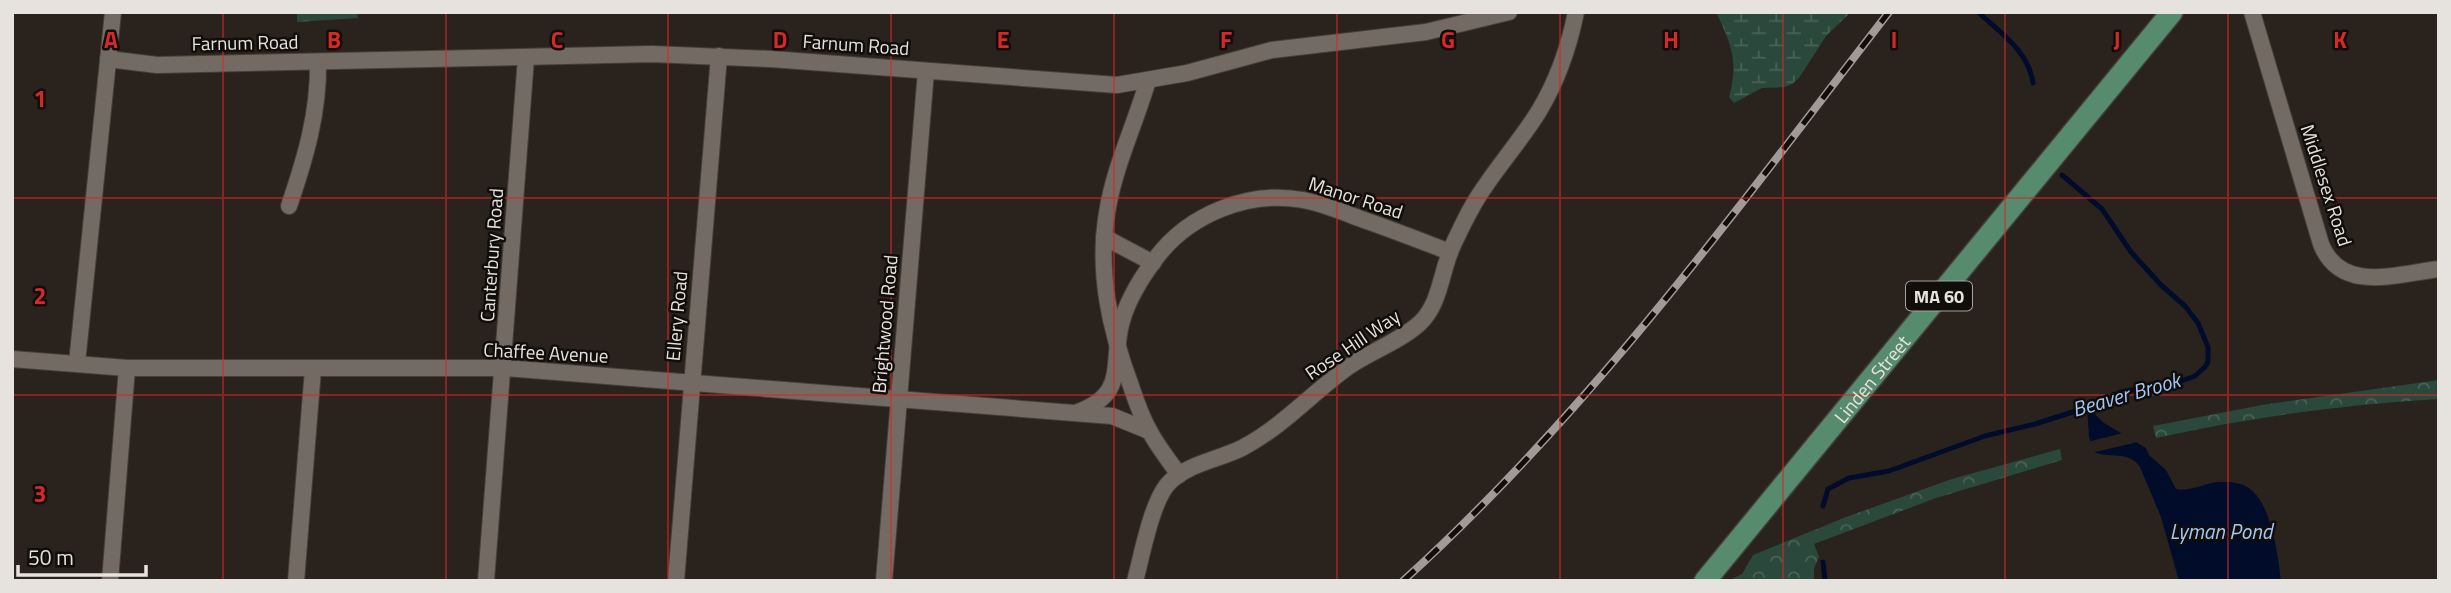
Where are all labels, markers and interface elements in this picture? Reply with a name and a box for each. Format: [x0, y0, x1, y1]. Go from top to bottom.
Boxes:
text: A [104, 22, 118, 57]
text: B [327, 22, 341, 57]
text: C [551, 22, 563, 57]
text: D [773, 22, 787, 57]
text: E [997, 22, 1009, 57]
text: F [1220, 22, 1232, 57]
text: G [1441, 22, 1455, 57]
text: H [1663, 22, 1679, 57]
text: I [1891, 22, 1897, 57]
text: J [2114, 22, 2120, 57]
text: K [2333, 22, 2347, 57]
street label: Farnum Road [802, 26, 910, 62]
street label: Farnum Road [191, 27, 299, 57]
text: 1 [34, 81, 46, 116]
street label: Middlesex Road [2294, 120, 2360, 250]
street label: Manor Road [1305, 168, 1407, 226]
street label: Canterbury Road [472, 187, 510, 323]
street label: Brightwood Road [864, 254, 904, 394]
street label: Ellery Road [658, 270, 694, 362]
text: 2 [34, 278, 46, 313]
road number: MA 60 [1906, 282, 1972, 310]
street label: Rose Hill Way [1299, 301, 1405, 387]
street label: Linden Street [1826, 328, 1916, 429]
street label: Chaffee Avenue [483, 334, 609, 370]
water label: Beaver Brook [2068, 363, 2186, 425]
text: 3 [34, 476, 46, 511]
water label: Lyman Pond [2170, 515, 2275, 547]
scale bar [18, 534, 145, 578]
text: 50 m [28, 541, 74, 573]

